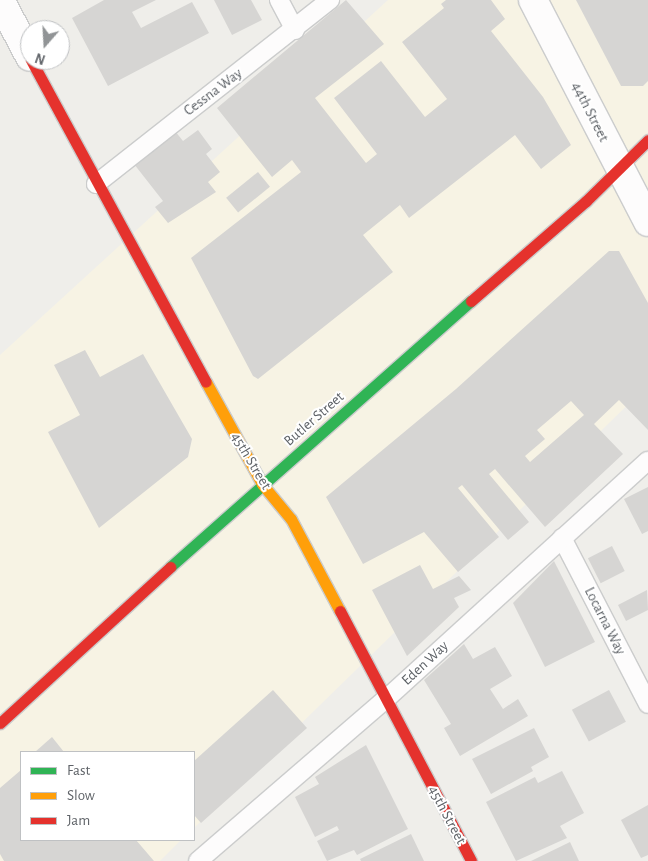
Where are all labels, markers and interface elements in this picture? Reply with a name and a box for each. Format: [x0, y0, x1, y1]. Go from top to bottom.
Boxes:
north arrow [20, 20, 70, 70]
text: N [34, 50, 47, 66]
street label: Cessna Way [180, 64, 246, 120]
street label: 44th Street [567, 79, 613, 145]
street label: Butler Street [280, 388, 348, 450]
street label: 45th Street [227, 429, 275, 493]
street label: Locarna Way [580, 584, 630, 658]
street label: Eden Way [398, 637, 452, 689]
legend [20, 751, 195, 841]
text: Fast [67, 763, 90, 778]
street label: 45th Street [424, 783, 470, 847]
text: Slow [67, 788, 95, 803]
text: Jam [67, 813, 90, 828]

